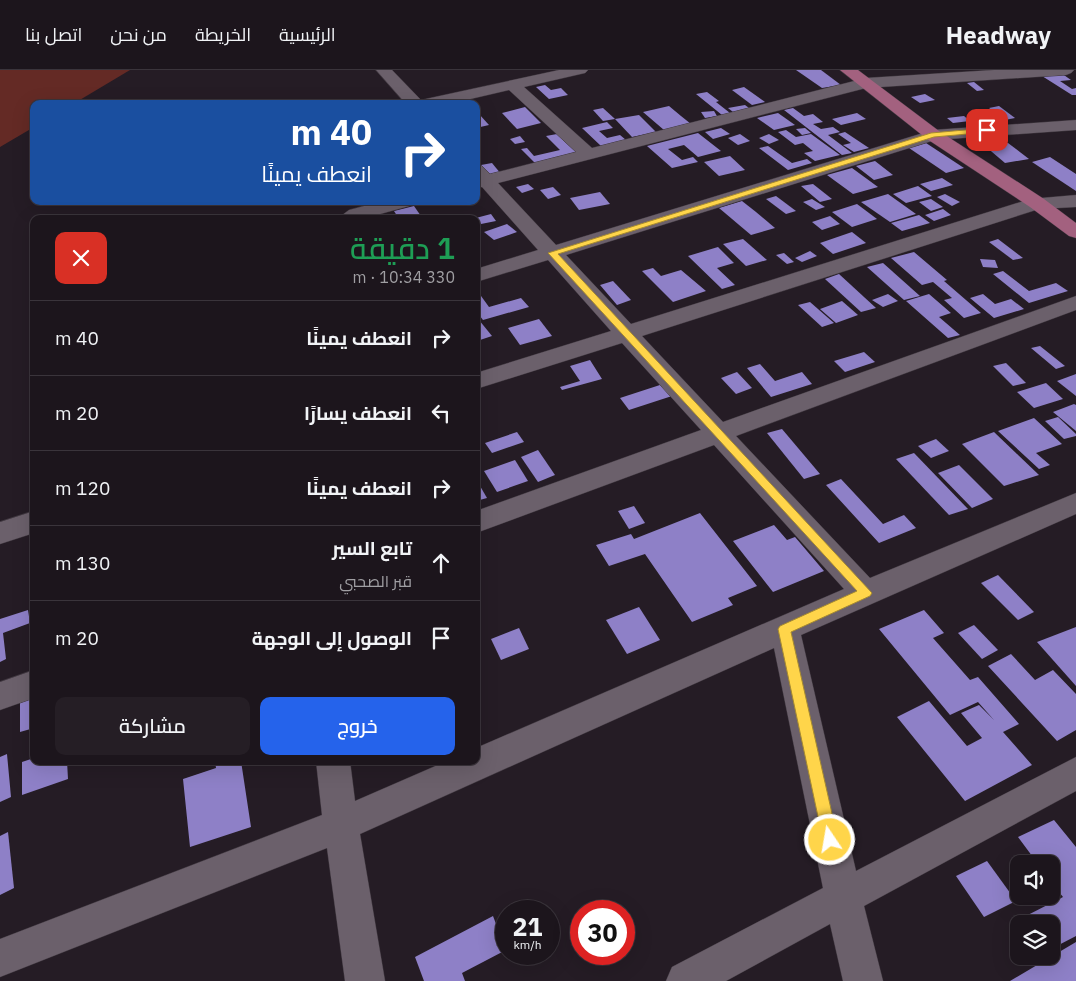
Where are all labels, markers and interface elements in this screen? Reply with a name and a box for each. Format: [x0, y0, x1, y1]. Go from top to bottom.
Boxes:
text: Headway [946, 19, 1051, 51]
text: اتصل بنا [25, 23, 82, 46]
text: من نحن [110, 23, 167, 46]
text: الخريطة [195, 23, 251, 46]
text: الرئيسية [279, 23, 336, 46]
text: 40 m [290, 109, 372, 155]
pin [966, 109, 1008, 151]
icon: arrive [973, 116, 1001, 144]
icon: right [390, 120, 455, 185]
text: انعطف يمينًا [261, 159, 372, 188]
text: 1 دقيقة [350, 228, 455, 267]
button: close [55, 232, 107, 284]
text: 330 m · 10:34 [353, 267, 455, 287]
icon: right [427, 324, 455, 352]
text: 40 m [55, 326, 99, 350]
text: انعطف يمينًا [306, 326, 412, 350]
icon: left [427, 399, 455, 427]
text: 20 m [55, 401, 99, 425]
text: انعطف يسارًا [304, 401, 412, 425]
icon: right [427, 474, 455, 502]
text: 120 m [55, 476, 110, 500]
text: انعطف يمينًا [306, 476, 412, 500]
text: تابع السير [332, 536, 412, 560]
icon: ahead [427, 549, 455, 577]
text: 130 m [55, 551, 110, 575]
text: قبر الصحبي [339, 571, 412, 591]
icon: arrive [427, 624, 455, 652]
text: 20 m [55, 626, 99, 650]
text: الوصول إلى الوجهة [252, 626, 412, 650]
button: مشاركة [55, 697, 250, 755]
button: خروج [260, 697, 455, 755]
position arrow [803, 813, 855, 865]
map controls [1010, 855, 1060, 965]
button: sound [1010, 855, 1060, 905]
speed limit sign: 30 [570, 900, 635, 965]
text: 21 [512, 910, 543, 943]
button: layers [1010, 915, 1060, 965]
text: km/h [513, 937, 542, 952]

